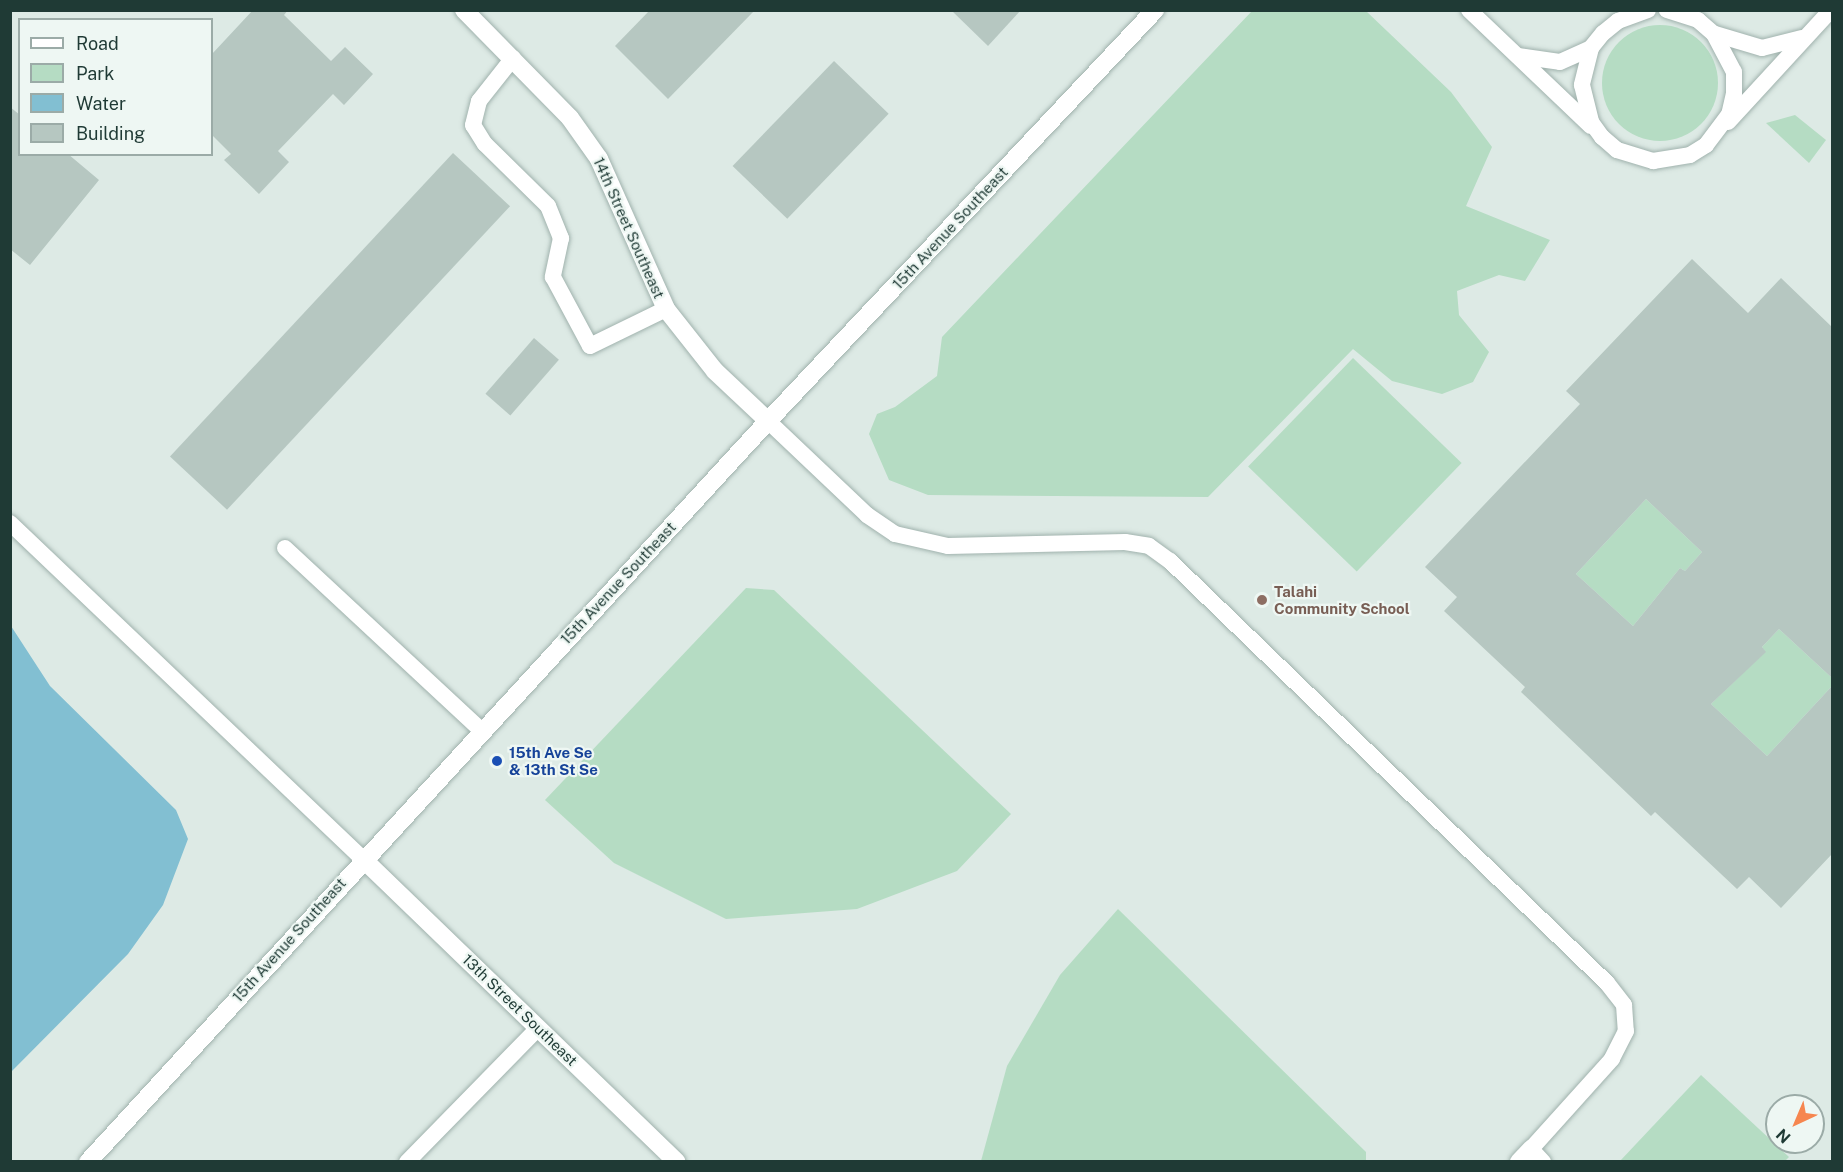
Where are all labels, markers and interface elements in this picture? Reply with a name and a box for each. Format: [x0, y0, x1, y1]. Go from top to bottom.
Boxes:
legend [18, 18, 213, 156]
text: Road [76, 33, 119, 54]
text: Park [76, 63, 114, 84]
text: Water [76, 93, 126, 114]
text: Building [76, 123, 145, 144]
street label: 14th Street Southeast [590, 155, 668, 301]
street label: 15th Avenue Southeast [889, 163, 1011, 293]
street label: 15th Avenue Southeast [557, 518, 679, 648]
place label: Talahi Community School [1274, 582, 1410, 617]
marker: Talahi Community School [1255, 593, 1269, 607]
place label: 15th Ave Se & 13th St Se [509, 743, 598, 778]
marker: 15th Ave Se & 13th St Se [490, 754, 504, 768]
street label: 15th Avenue Southeast [229, 874, 349, 1006]
street label: 13th Street Southeast [459, 950, 581, 1070]
north arrow [1765, 1094, 1825, 1154]
text: N [1772, 1125, 1795, 1147]

